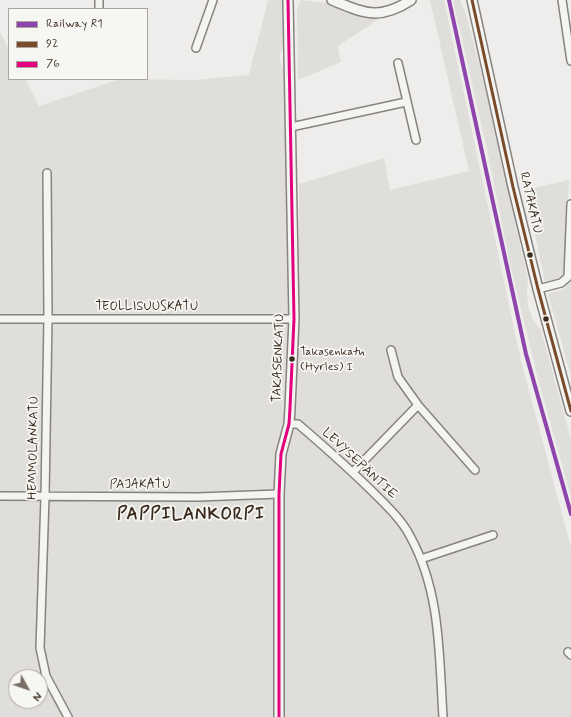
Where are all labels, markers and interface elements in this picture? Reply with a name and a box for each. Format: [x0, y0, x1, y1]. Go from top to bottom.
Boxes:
legend [8, 8, 148, 80]
text: Railway R1 [46, 16, 103, 32]
text: 92 [46, 36, 58, 52]
text: 76 [46, 56, 60, 72]
street label: RATAKATU [515, 171, 545, 235]
unlabelled marker [525, 250, 535, 260]
street label: TEOLLISUUSKATU [96, 299, 198, 315]
street label: TAKASENKATU [270, 313, 288, 403]
unlabelled marker [541, 314, 551, 324]
place label: Takasenkatu (Hyrles) I [300, 345, 364, 373]
marker: Takasenkatu (Hyrles) I [287, 354, 297, 364]
street label: HEMMOLANKATU [25, 396, 43, 500]
street label: LEVYSEPÄNTIE [318, 425, 400, 503]
street label: PAJAKATU [109, 477, 171, 493]
district label: PAPPILANKORPI [117, 505, 265, 525]
north arrow [8, 669, 48, 709]
text: N [29, 689, 44, 703]

